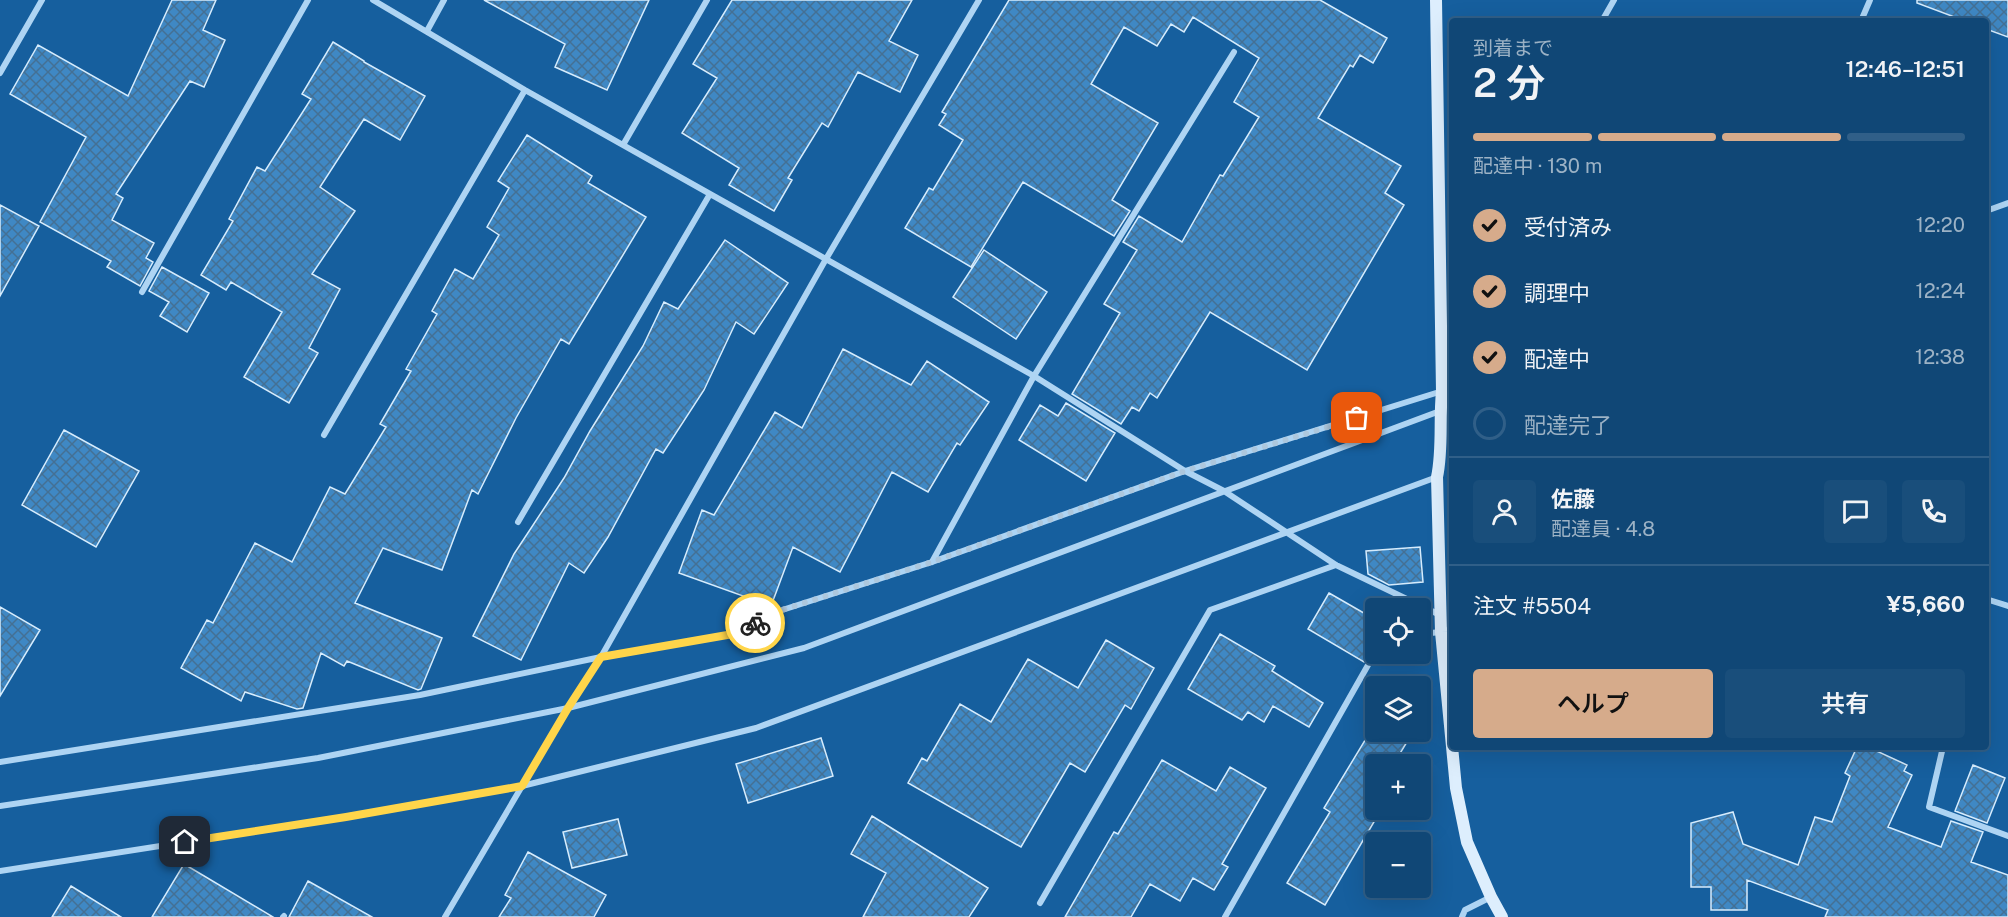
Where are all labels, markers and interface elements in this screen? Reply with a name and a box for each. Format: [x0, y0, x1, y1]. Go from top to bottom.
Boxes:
text: 到着まで [1473, 36, 1553, 60]
text: 12:46–12:51 [1845, 56, 1965, 82]
text: 2 分 [1473, 60, 1545, 106]
text: 配達中 · 130 m [1473, 154, 1602, 178]
icon: check [1473, 209, 1506, 242]
text: 12:20 [1916, 213, 1965, 237]
text: 受付済み [1524, 214, 1612, 240]
icon: check [1473, 275, 1506, 308]
text: 12:24 [1916, 279, 1965, 303]
text: 調理中 [1524, 280, 1590, 306]
icon: check [1473, 341, 1506, 374]
text: 12:38 [1915, 345, 1965, 369]
text: 配達中 [1524, 346, 1590, 372]
pin [1331, 392, 1382, 443]
icon: bag [1340, 401, 1373, 434]
text: 配達完了 [1524, 412, 1612, 438]
button: person [1473, 480, 1536, 543]
button: chat [1824, 480, 1887, 543]
button: phone [1902, 480, 1965, 543]
text: 佐藤 [1551, 486, 1595, 512]
text: 配達員 · 4.8 [1551, 517, 1655, 541]
text: ¥5,660 [1886, 591, 1965, 617]
courier [725, 593, 785, 653]
text: 注文 #5504 [1473, 593, 1591, 619]
map controls [1365, 598, 1431, 898]
button: locate [1365, 598, 1431, 664]
icon: bike [739, 607, 772, 640]
button: ヘルプ [1473, 669, 1713, 738]
button: 共有 [1725, 669, 1965, 738]
button: layers [1365, 676, 1431, 742]
button: + [1365, 754, 1431, 820]
pin [159, 816, 210, 867]
icon: home [168, 825, 201, 858]
button: − [1365, 832, 1431, 898]

